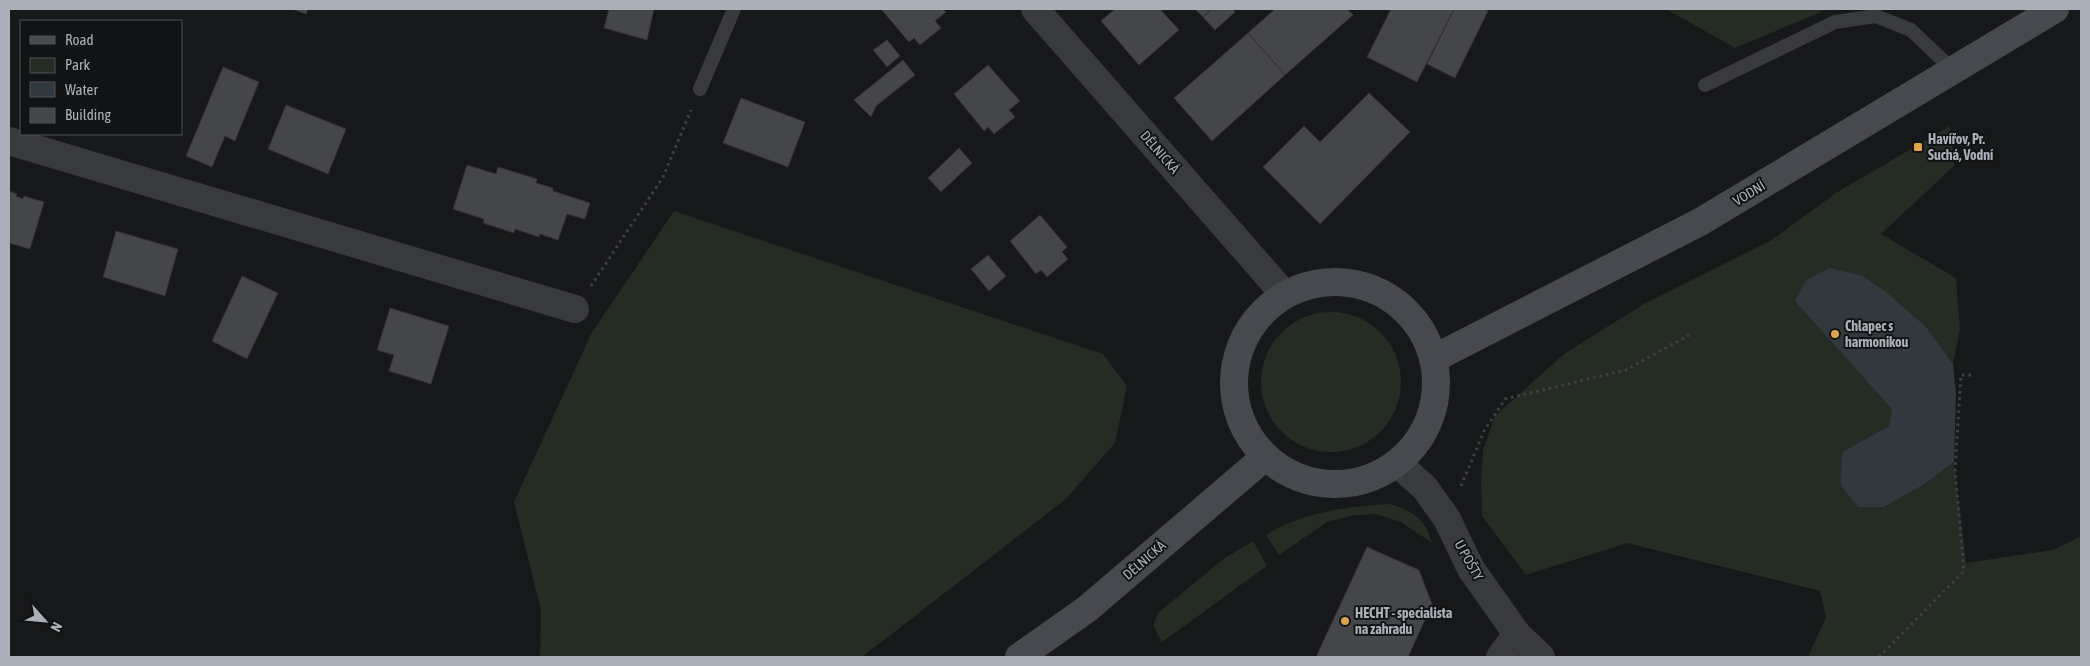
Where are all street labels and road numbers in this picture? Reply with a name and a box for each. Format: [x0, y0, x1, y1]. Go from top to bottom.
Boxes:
street label: DĚLNICKÁ [1137, 127, 1183, 177]
street label: VODNÍ [1730, 177, 1768, 209]
street label: DĚLNICKÁ [1119, 537, 1169, 583]
street label: U POŠTY [1451, 537, 1487, 584]

